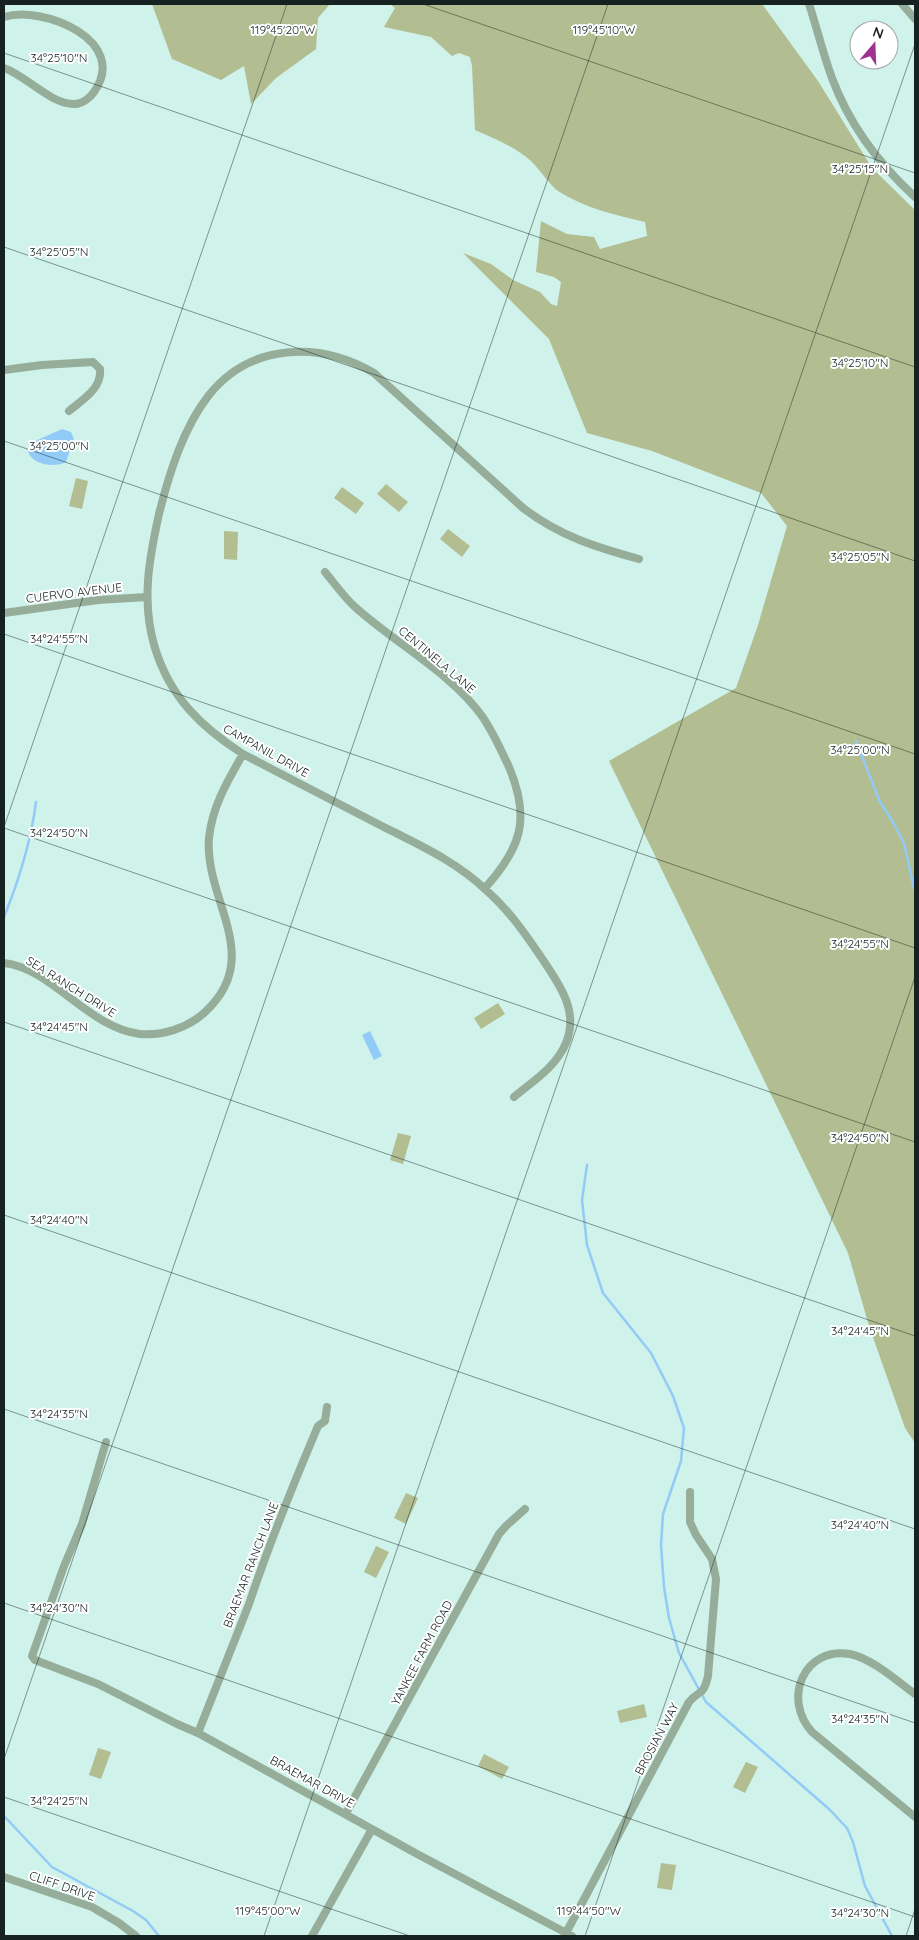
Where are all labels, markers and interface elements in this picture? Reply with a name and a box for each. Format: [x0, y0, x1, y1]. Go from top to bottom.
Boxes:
north arrow [849, 20, 899, 70]
text: 119°45'20"W [251, 22, 316, 37]
text: 119°45'10"W [573, 22, 636, 37]
text: N [870, 23, 886, 43]
text: 34°25'10"N [30, 50, 88, 65]
text: 34°25'15"N [832, 161, 888, 176]
text: 34°25'05"N [29, 244, 89, 259]
text: 34°25'10"N [831, 355, 889, 370]
text: 34°25'00"N [29, 438, 89, 453]
text: 34°25'05"N [830, 549, 890, 564]
street label: CUERVO AVENUE [25, 579, 123, 606]
street label: CENTINELA LANE [396, 623, 479, 696]
text: 34°24'55"N [30, 631, 88, 646]
street label: CAMPANIL DRIVE [221, 721, 312, 780]
text: 34°25'00"N [830, 742, 890, 757]
text: 34°24'50"N [30, 825, 88, 840]
text: 34°24'55"N [831, 936, 889, 951]
street label: SEA RANCH DRIVE [23, 953, 119, 1020]
text: 34°24'45"N [30, 1019, 88, 1034]
text: 34°24'50"N [831, 1130, 889, 1145]
text: 34°24'40"N [30, 1212, 88, 1227]
text: 34°24'45"N [831, 1323, 889, 1338]
text: 34°24'35"N [30, 1406, 88, 1421]
street label: BRAEMAR RANCH LANE [220, 1500, 282, 1630]
text: 34°24'40"N [831, 1517, 889, 1532]
street label: YANKEE FARM ROAD [388, 1597, 456, 1708]
text: 34°24'30"N [30, 1600, 88, 1615]
street label: BROSIAN WAY [631, 1700, 682, 1777]
text: 34°24'35"N [831, 1711, 889, 1726]
street label: BRAEMAR DRIVE [268, 1752, 357, 1811]
text: 34°24'25"N [30, 1793, 88, 1808]
street label: CLIFF DRIVE [27, 1867, 97, 1904]
text: 119°45'00"W [235, 1903, 301, 1918]
text: 119°44'50"W [557, 1903, 622, 1918]
text: 34°24'30"N [831, 1905, 889, 1920]

